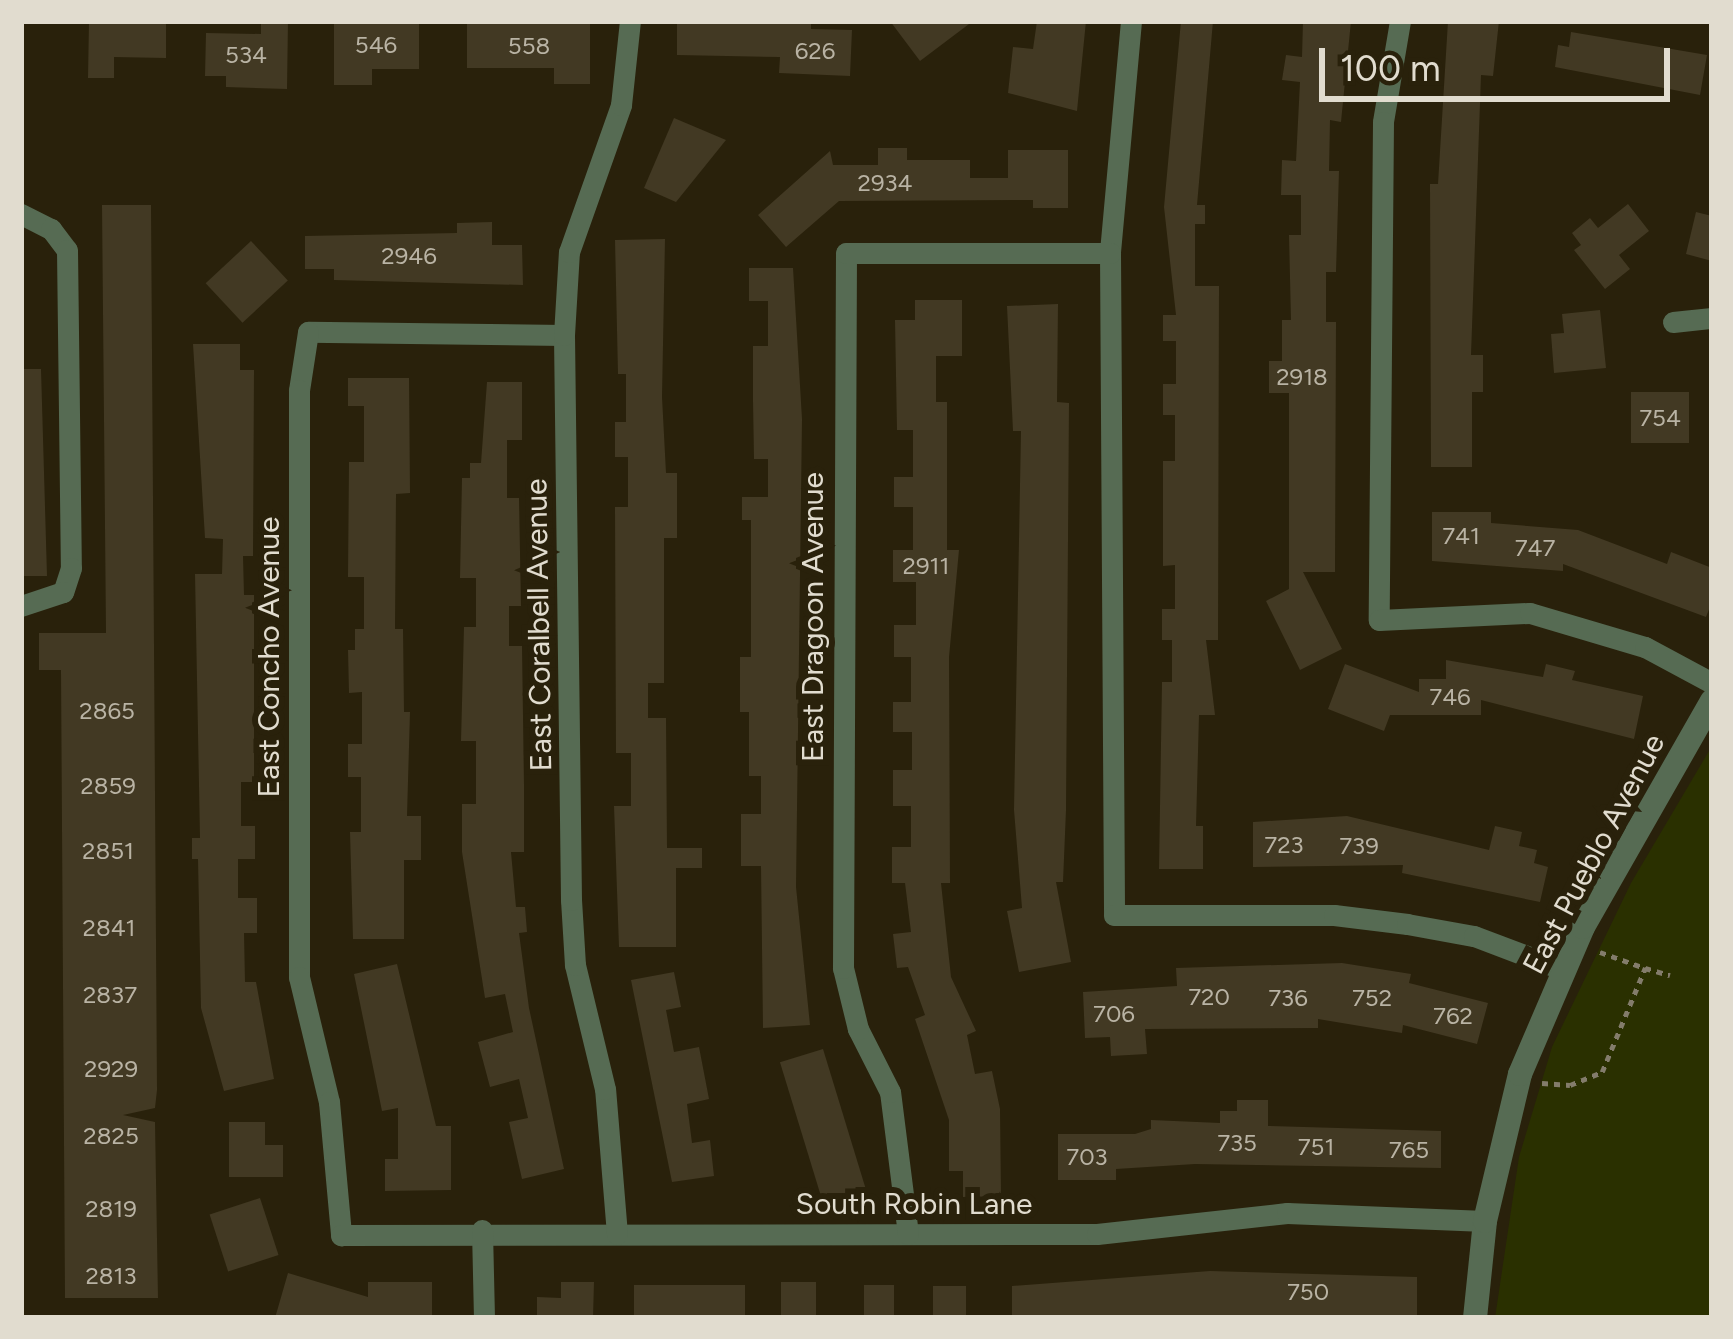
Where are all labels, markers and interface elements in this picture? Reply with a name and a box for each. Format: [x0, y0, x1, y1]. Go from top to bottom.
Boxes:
scale bar [1325, 24, 1676, 98]
house number: 546 [355, 31, 397, 59]
house number: 558 [508, 32, 550, 60]
house number: 626 [795, 37, 835, 65]
house number: 534 [225, 41, 267, 69]
text: 100 m [1340, 47, 1441, 90]
house number: 2934 [858, 169, 912, 197]
house number: 2946 [381, 242, 437, 270]
house number: 2918 [1276, 363, 1328, 391]
house number: 754 [1639, 404, 1681, 432]
street label: East Dragoon Avenue [795, 472, 831, 762]
street label: East Coralbell Avenue [518, 478, 560, 772]
street label: East Concho Avenue [251, 517, 287, 797]
house number: 741 [1442, 522, 1480, 550]
house number: 747 [1515, 534, 1555, 562]
house number: 2911 [903, 552, 949, 580]
house number: 746 [1429, 683, 1471, 711]
house number: 2865 [79, 697, 135, 725]
street label: East Pueblo Avenue [1516, 728, 1672, 980]
house number: 2859 [80, 772, 136, 800]
house number: 723 [1264, 831, 1304, 859]
house number: 739 [1339, 832, 1379, 860]
house number: 2851 [82, 837, 134, 865]
house number: 2841 [83, 914, 135, 942]
house number: 2837 [83, 981, 137, 1009]
house number: 720 [1188, 983, 1230, 1011]
house number: 736 [1268, 984, 1308, 1012]
house number: 752 [1352, 984, 1392, 1012]
house number: 706 [1093, 1000, 1135, 1028]
house number: 762 [1433, 1002, 1473, 1030]
house number: 2929 [84, 1055, 138, 1083]
house number: 2825 [83, 1122, 139, 1150]
house number: 735 [1217, 1129, 1257, 1157]
house number: 751 [1298, 1133, 1334, 1161]
house number: 765 [1389, 1136, 1429, 1164]
house number: 703 [1066, 1143, 1108, 1171]
street label: South Robin Lane [796, 1186, 1032, 1222]
house number: 2819 [85, 1195, 137, 1223]
house number: 2813 [85, 1262, 137, 1290]
house number: 750 [1287, 1278, 1329, 1306]

